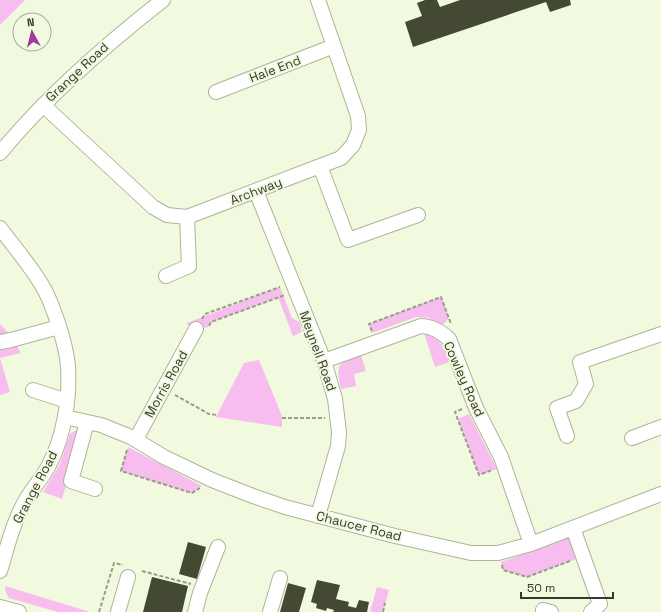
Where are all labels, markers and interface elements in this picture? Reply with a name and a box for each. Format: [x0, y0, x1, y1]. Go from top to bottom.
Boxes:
north arrow [12, 12, 52, 52]
text: N [26, 15, 35, 29]
street label: Grange Road [42, 39, 112, 105]
street label: Hale End [247, 51, 303, 87]
street label: Archway [228, 173, 284, 209]
street label: Meynell Road [296, 309, 340, 393]
street label: Cowley Road [440, 339, 488, 419]
street label: Morris Road [141, 347, 191, 421]
street label: Grange Road [9, 448, 61, 526]
street label: Chaucer Road [315, 507, 403, 545]
scale bar [521, 574, 613, 600]
text: 50 m [527, 580, 555, 596]

